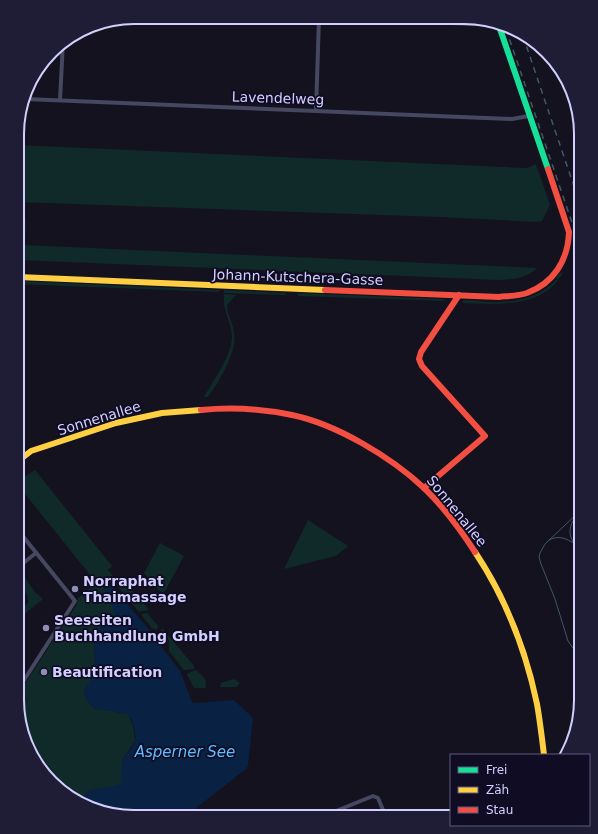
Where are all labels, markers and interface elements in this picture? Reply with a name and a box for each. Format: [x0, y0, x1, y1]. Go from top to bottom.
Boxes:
street label: Lavendelweg [231, 88, 325, 108]
street label: Johann-Kutschera-Gasse [211, 266, 384, 288]
street label: Sonnenallee [55, 398, 143, 438]
street label: Sonnenallee [424, 472, 490, 550]
place label: Norraphat Thaimassage [83, 573, 186, 605]
marker: Norraphat Thaimassage [70, 584, 80, 594]
place label: Seeseiten Buchhandlung GmbH [54, 612, 220, 644]
marker: Seeseiten Buchhandlung GmbH [41, 623, 51, 633]
place label: Beautification [52, 664, 162, 680]
marker: Beautification [39, 667, 49, 677]
water label: Asperner See [134, 743, 235, 761]
legend [450, 754, 590, 826]
text: Frei [486, 763, 507, 777]
text: Zäh [486, 783, 509, 797]
text: Stau [486, 803, 513, 817]

